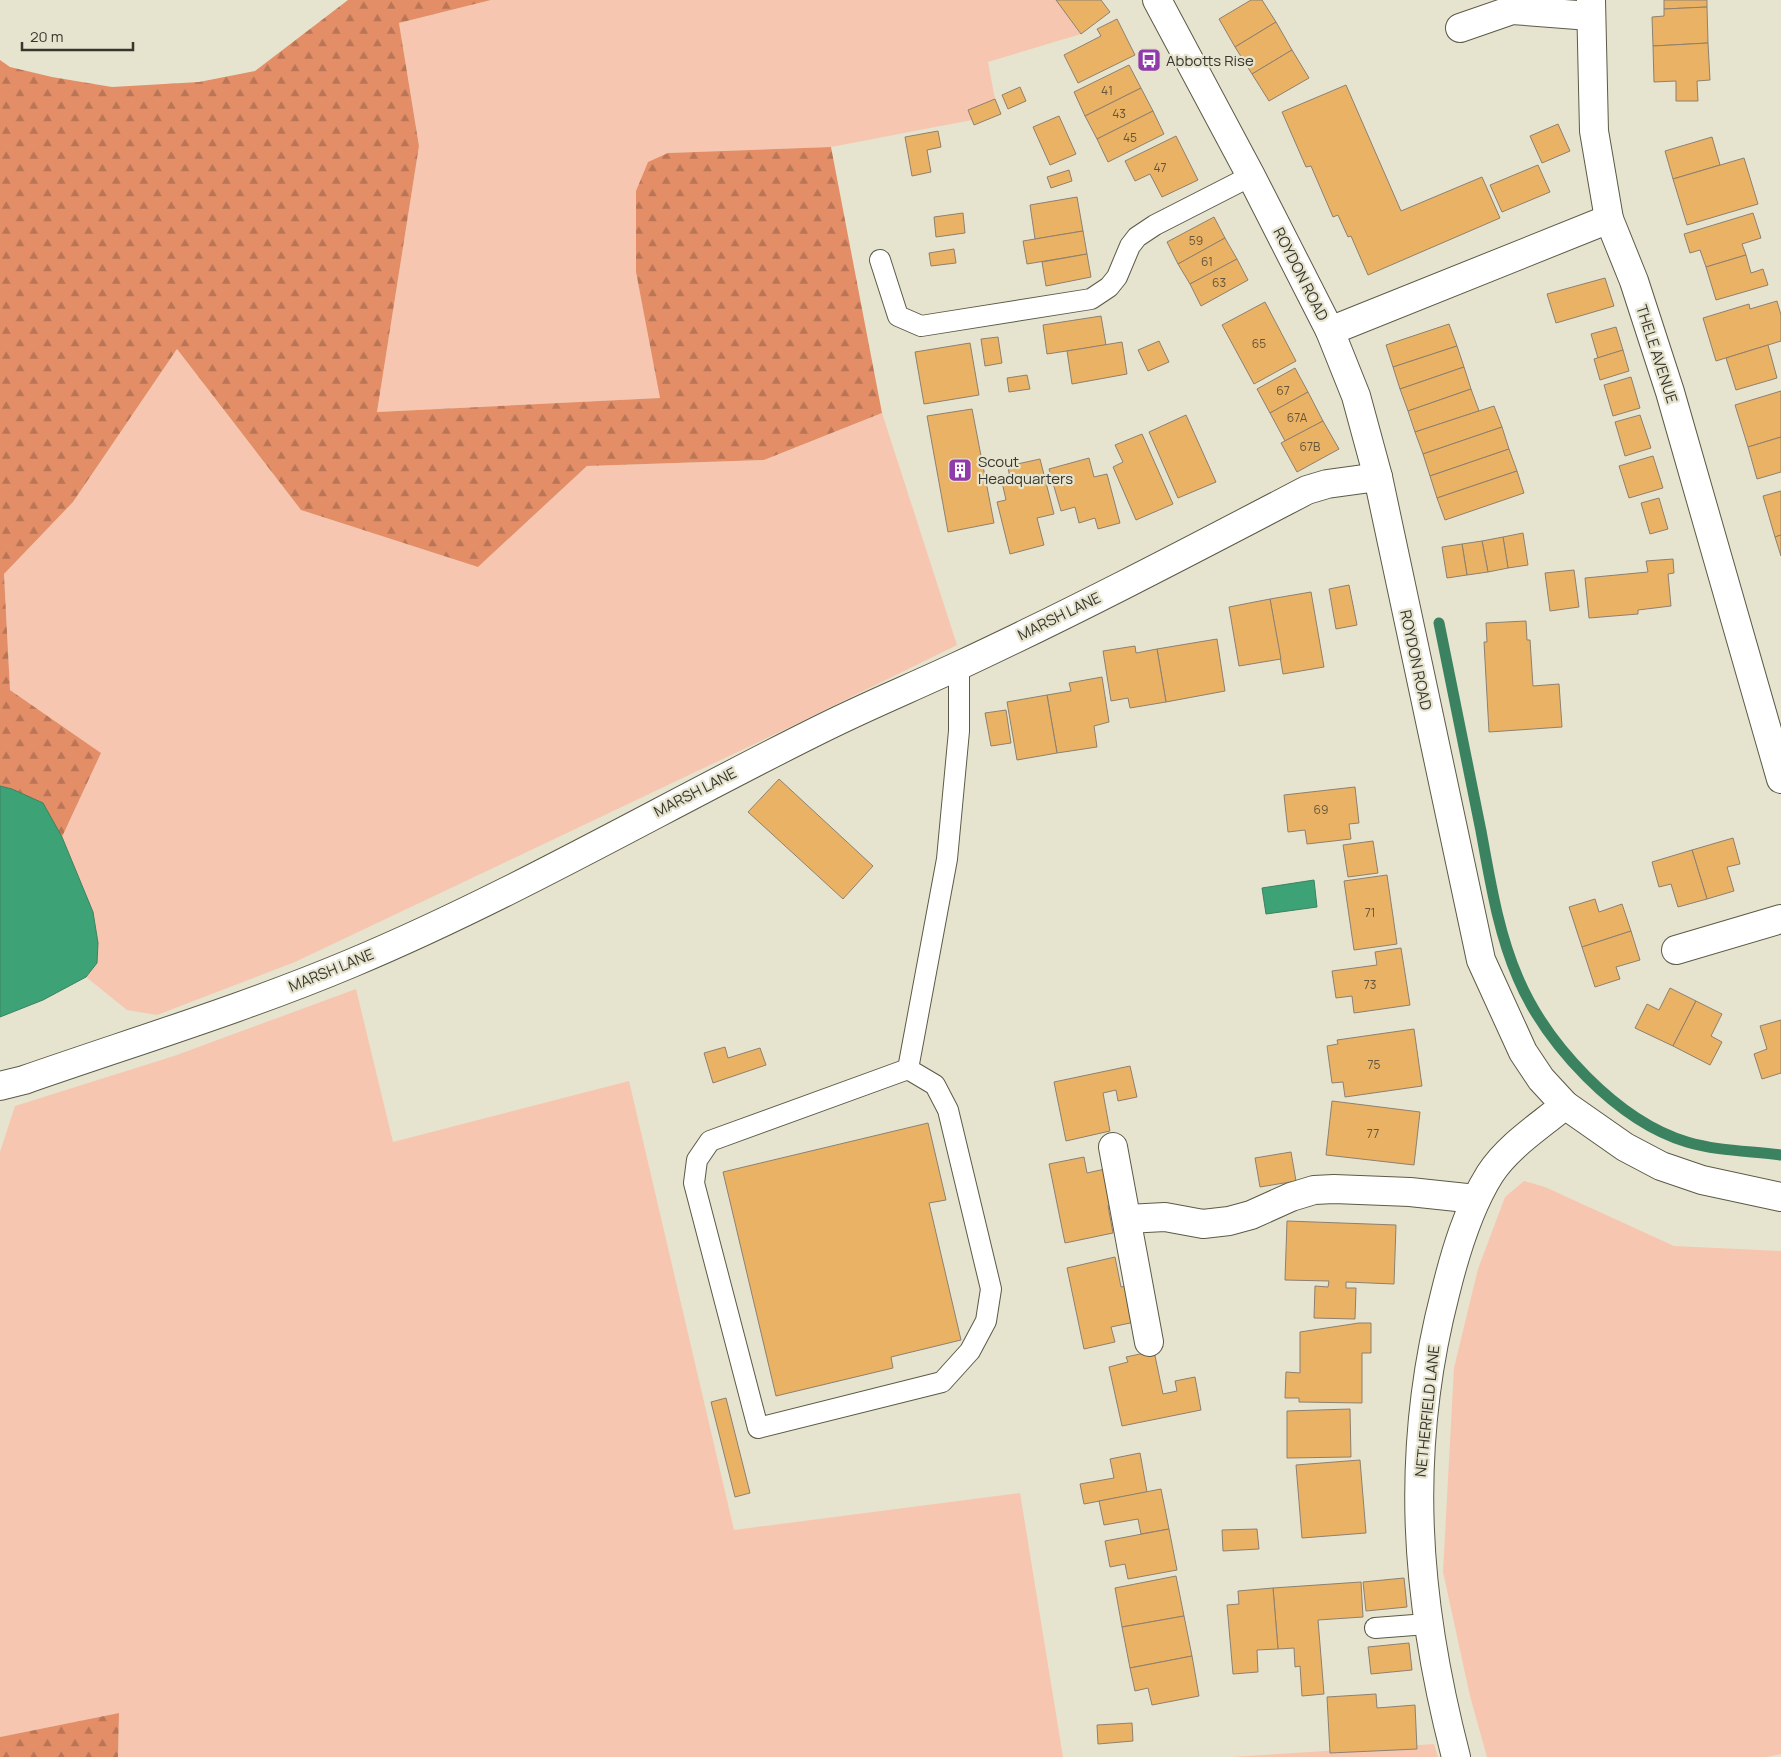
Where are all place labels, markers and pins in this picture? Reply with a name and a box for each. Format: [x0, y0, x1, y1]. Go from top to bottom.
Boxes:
bus stop icon: Abbotts Rise [1136, 47, 1162, 73]
place label: Abbotts Rise [1166, 50, 1254, 71]
place label: Scout Headquarters [978, 451, 1073, 489]
building icon: Scout Headquarters [947, 457, 973, 483]

